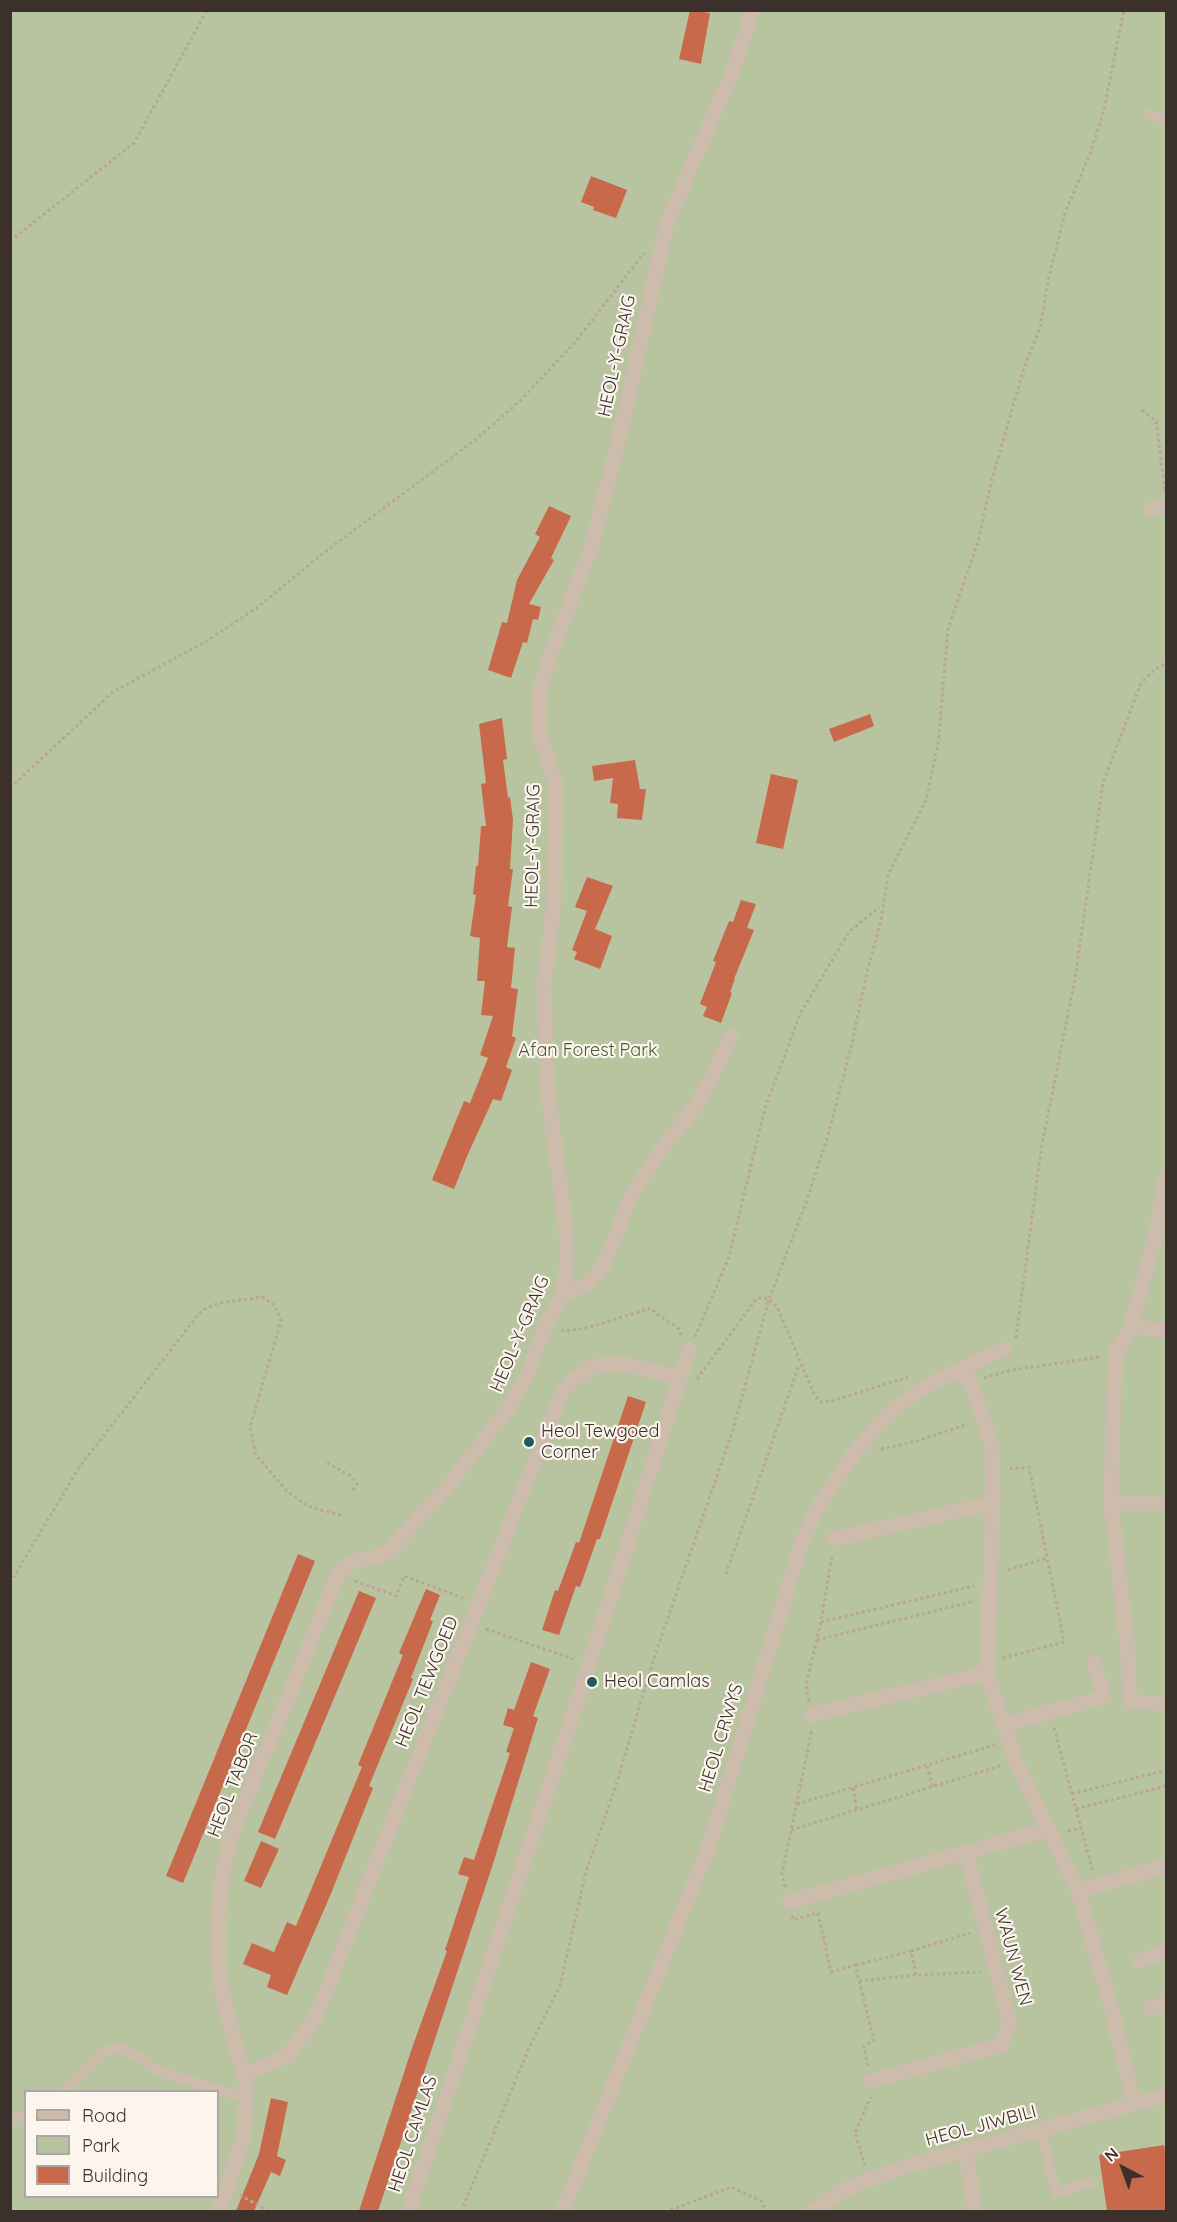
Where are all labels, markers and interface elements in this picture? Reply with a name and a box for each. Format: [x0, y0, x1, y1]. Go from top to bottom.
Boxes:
street label: HEOL-Y-GRAIG [594, 293, 640, 419]
street label: HEOL-Y-GRAIG [521, 784, 545, 908]
park label: Afan Forest Park [518, 1040, 658, 1062]
street label: HEOL-Y-GRAIG [486, 1273, 554, 1395]
place label: Heol Tewgoed Corner [541, 1421, 659, 1464]
marker: Heol Tewgoed Corner [522, 1435, 536, 1449]
street label: HEOL TEWGOED [391, 1613, 463, 1751]
place label: Heol Camlas [604, 1671, 710, 1693]
marker: Heol Camlas [585, 1675, 599, 1689]
street label: HEOL CRWYS [694, 1681, 748, 1795]
street label: HEOL TABOR [203, 1729, 263, 1841]
street label: WAUN WEN [990, 1906, 1036, 2008]
street label: HEOL CAMLAS [384, 2073, 442, 2195]
legend [24, 2090, 219, 2198]
street label: HEOL JIWBILI [923, 2101, 1039, 2151]
text: Road [82, 2104, 127, 2127]
text: Park [82, 2134, 120, 2157]
north arrow [1093, 2138, 1153, 2198]
text: N [1100, 2143, 1122, 2166]
text: Building [82, 2164, 148, 2187]

